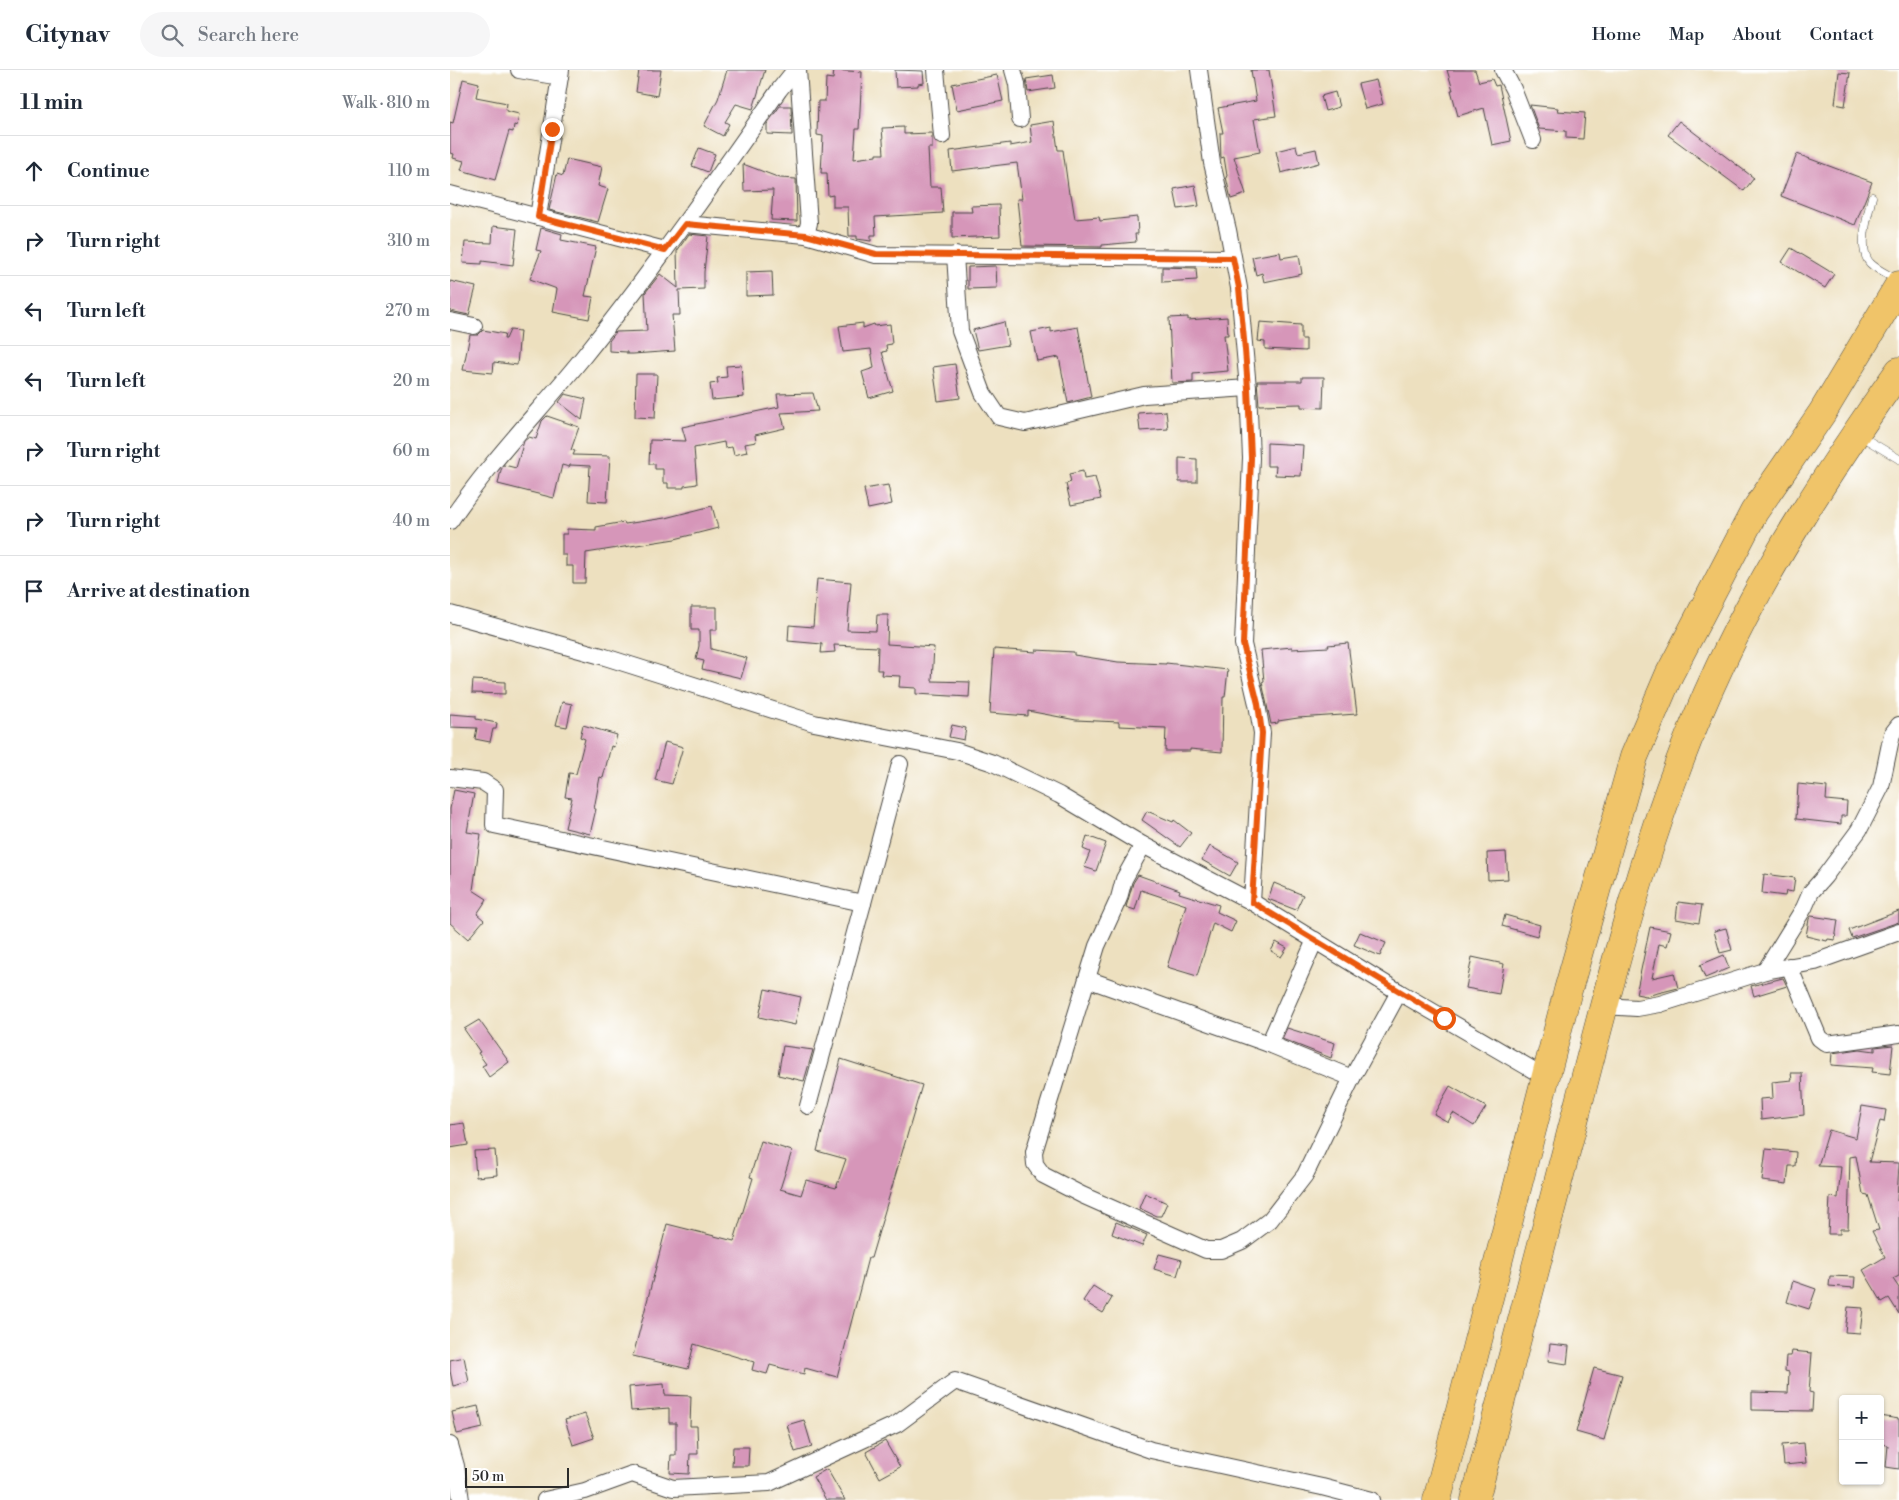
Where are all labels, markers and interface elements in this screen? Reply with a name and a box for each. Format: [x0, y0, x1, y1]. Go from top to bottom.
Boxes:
search box [140, 12, 490, 57]
text: Citynav [25, 20, 110, 50]
icon: search [158, 21, 186, 49]
text: Search here [198, 23, 299, 47]
text: Home [1592, 23, 1641, 46]
text: Map [1669, 23, 1705, 46]
text: About [1733, 23, 1782, 46]
text: Contact [1810, 23, 1874, 46]
text: 11 min [20, 90, 83, 116]
text: Walk · 810 m [342, 93, 430, 113]
route end [541, 118, 564, 141]
icon: ahead [20, 157, 48, 185]
text: Continue [67, 159, 150, 183]
text: 110 m [388, 161, 430, 181]
icon: right [20, 227, 48, 255]
text: Turn right [67, 229, 160, 253]
text: 310 m [387, 231, 430, 251]
icon: left [20, 297, 48, 325]
text: Turn left [67, 299, 146, 323]
text: 270 m [385, 301, 430, 321]
icon: left [20, 367, 48, 395]
text: Turn left [67, 369, 146, 393]
text: 20 m [393, 371, 430, 391]
icon: right [20, 437, 48, 465]
text: Turn right [67, 439, 160, 463]
text: 60 m [392, 441, 430, 461]
icon: right [20, 507, 48, 535]
text: Turn right [67, 509, 160, 533]
text: 40 m [393, 511, 430, 531]
icon: arrive [20, 577, 48, 605]
text: Arrive at destination [67, 579, 250, 603]
route start [1433, 1007, 1456, 1030]
map controls [1839, 1395, 1884, 1485]
button: + [1839, 1395, 1884, 1440]
button: − [1839, 1440, 1884, 1485]
scale bar [465, 1465, 569, 1488]
text: 50 m [472, 1468, 504, 1486]

